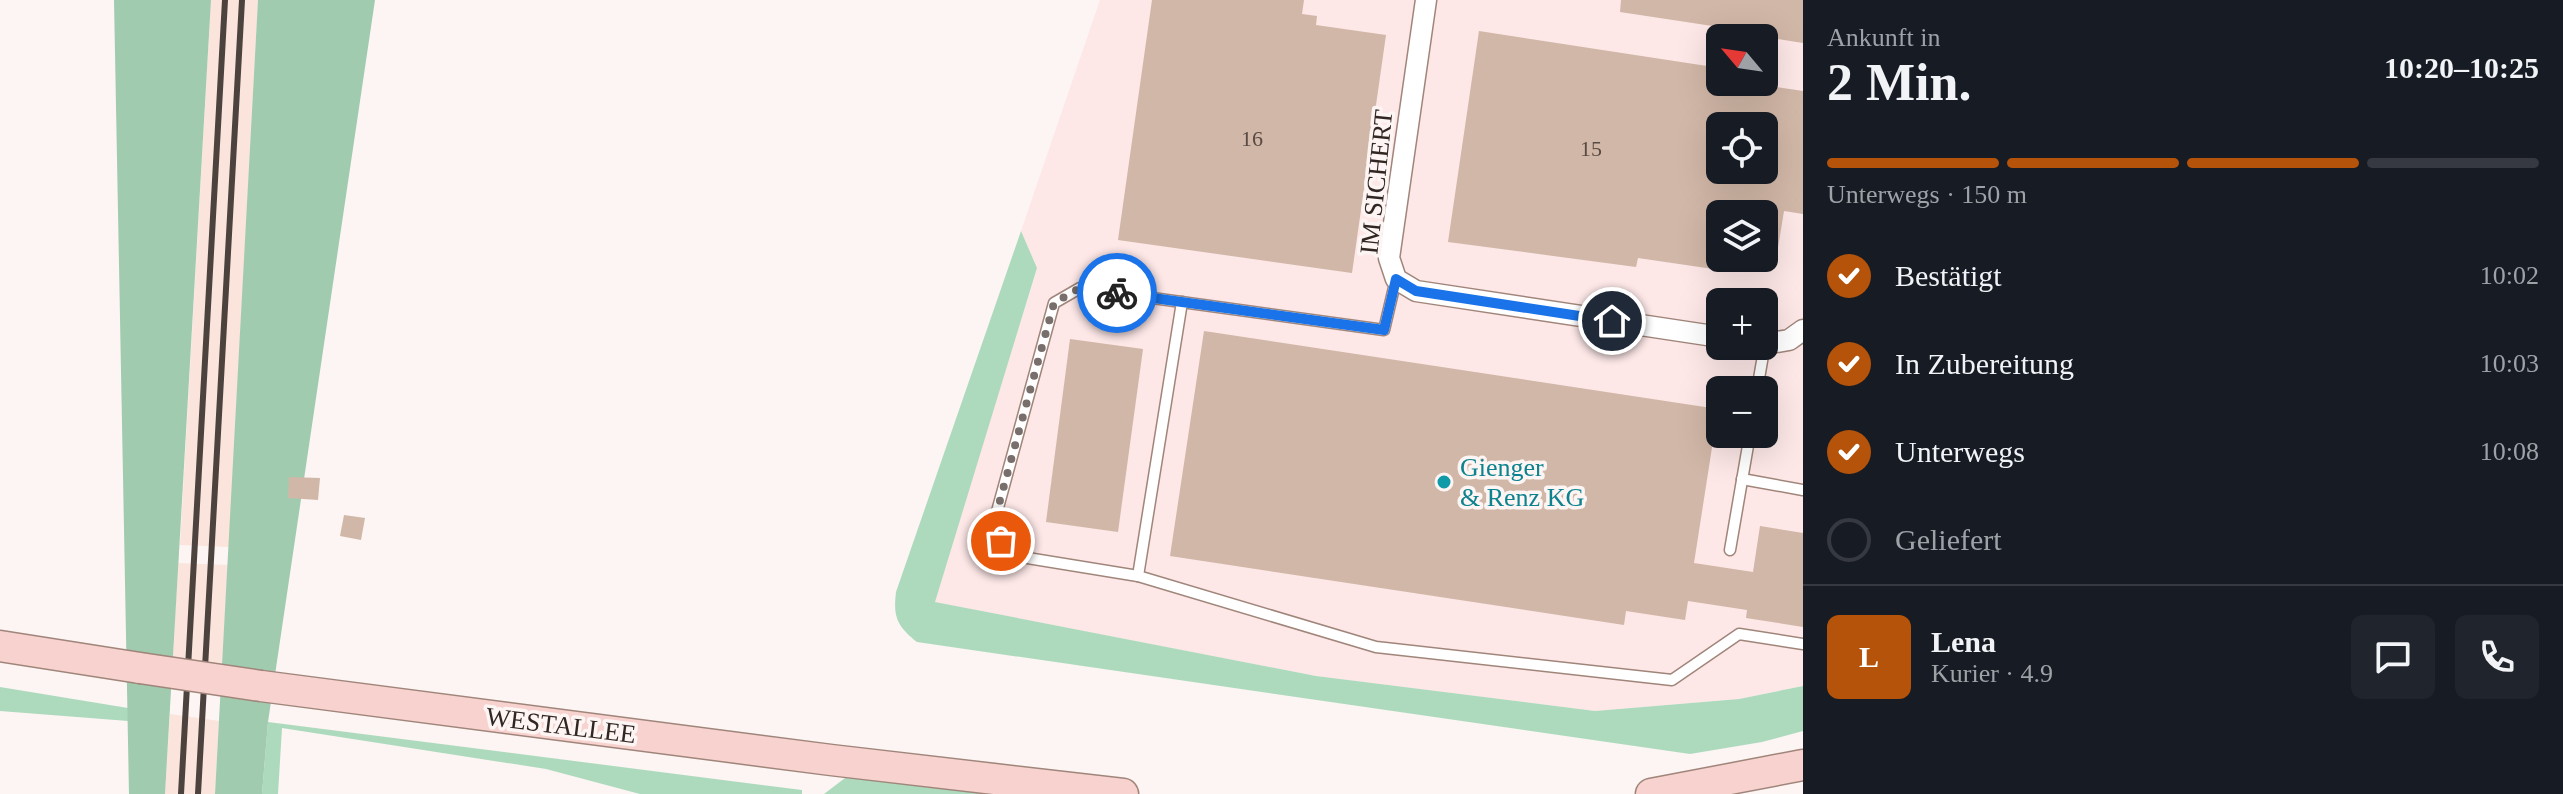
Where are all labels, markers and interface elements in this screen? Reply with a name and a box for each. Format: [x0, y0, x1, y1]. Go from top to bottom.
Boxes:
text: Ankunft in [1827, 23, 1940, 52]
north arrow [1706, 24, 1778, 96]
map controls [1706, 24, 1778, 448]
text: 10:20–10:25 [2384, 51, 2539, 84]
text: 2 Min. [1827, 54, 1971, 111]
street label: IM SICHERT [1354, 108, 1399, 256]
button: locate [1706, 112, 1778, 184]
house number: 16 [1241, 126, 1263, 151]
house number: 15 [1580, 136, 1602, 161]
text: Unterwegs · 150 m [1827, 180, 2027, 209]
button: layers [1706, 200, 1778, 272]
courier [1077, 253, 1157, 333]
icon: check [1827, 254, 1871, 298]
text: Bestätigt [1895, 259, 2002, 292]
text: 10:02 [2480, 261, 2539, 290]
icon: bike [1095, 271, 1139, 315]
pin [1578, 287, 1646, 355]
button: + [1706, 288, 1778, 360]
icon: home [1590, 299, 1634, 343]
icon: check [1827, 342, 1871, 386]
text: In Zubereitung [1895, 347, 2074, 380]
text: 10:03 [2480, 349, 2539, 378]
button: − [1706, 376, 1778, 448]
icon: check [1827, 430, 1871, 474]
text: Unterwegs [1895, 435, 2025, 468]
text: 10:08 [2480, 437, 2539, 466]
place label: Gienger & Renz KG [1460, 453, 1584, 512]
marker: Gienger & Renz KG [1435, 473, 1453, 491]
pin [967, 507, 1035, 575]
icon: bag [979, 519, 1023, 563]
text: Geliefert [1895, 523, 2002, 556]
button: chat [2351, 615, 2435, 699]
button: phone [2455, 615, 2539, 699]
text: Lena [1931, 625, 1996, 658]
text: L [1859, 640, 1879, 673]
text: Kurier · 4.9 [1931, 659, 2053, 688]
street label: WESTALLEE [484, 702, 638, 749]

